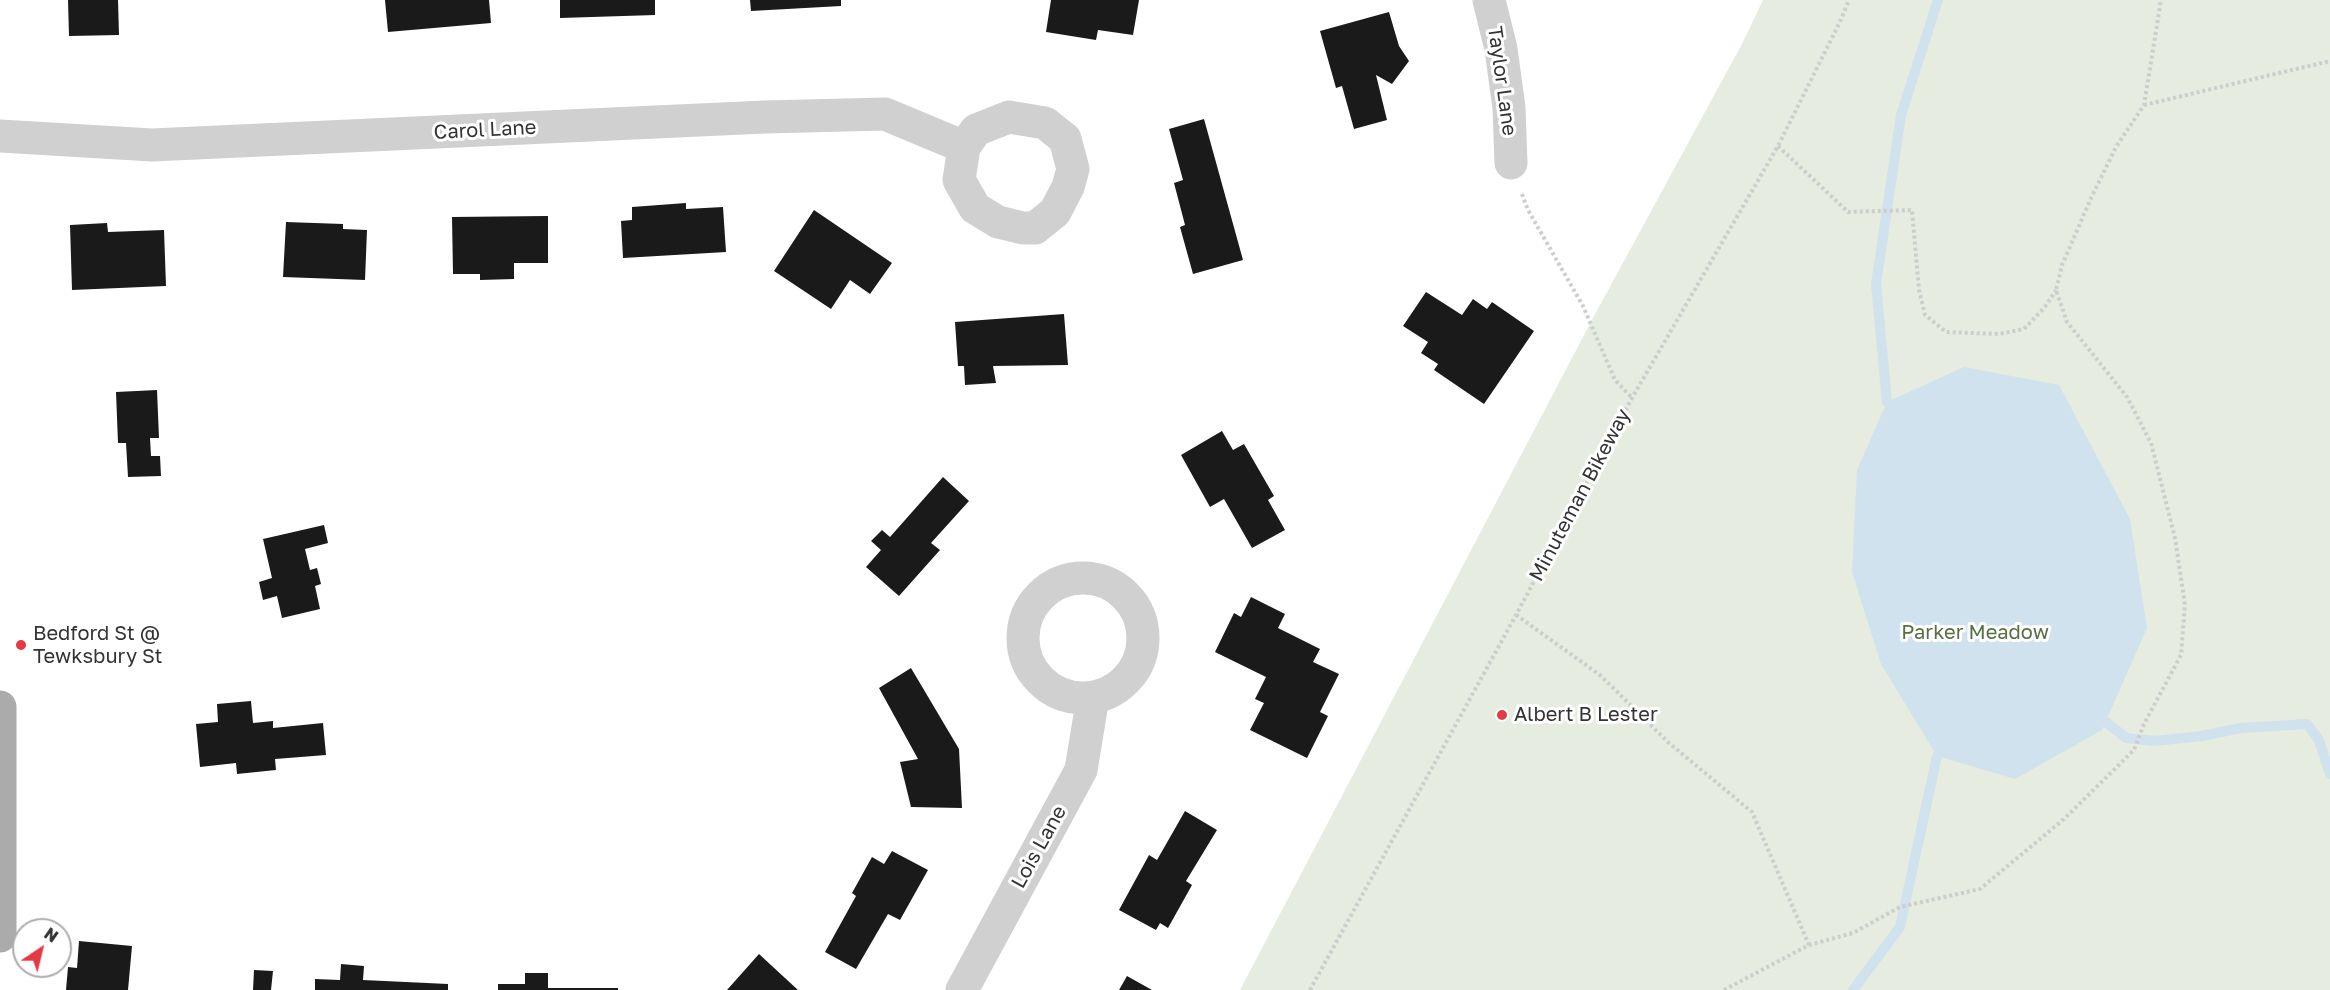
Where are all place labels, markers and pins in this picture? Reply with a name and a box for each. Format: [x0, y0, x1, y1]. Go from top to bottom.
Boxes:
place label: Bedford St @ Tewksbury St [33, 622, 162, 669]
marker: Bedford St @ Tewksbury St [14, 638, 28, 652]
place label: Albert B Lester [1514, 703, 1658, 727]
marker: Albert B Lester [1495, 708, 1509, 722]

